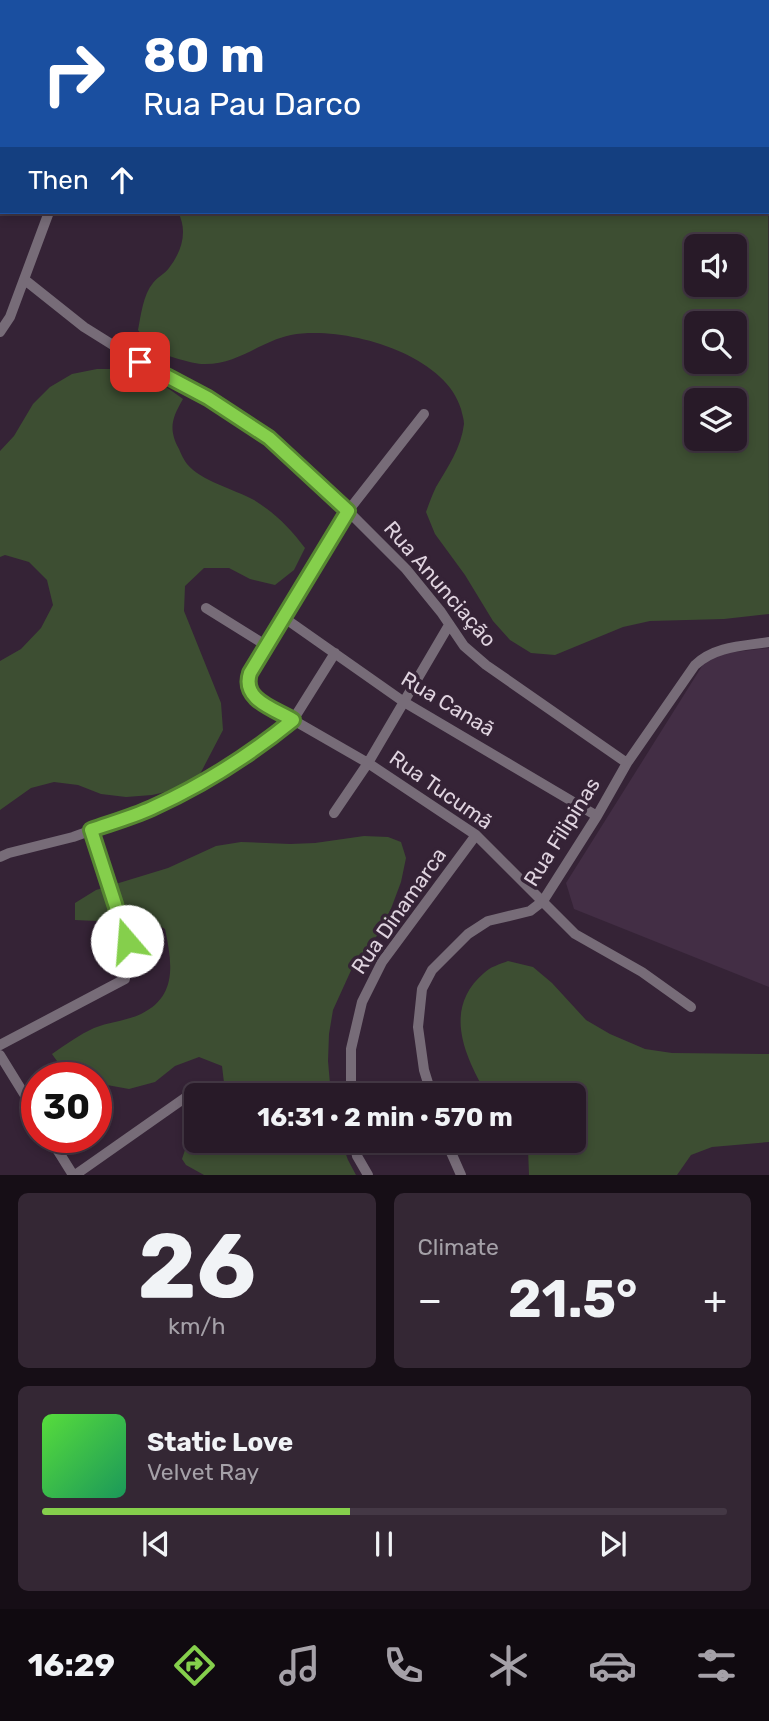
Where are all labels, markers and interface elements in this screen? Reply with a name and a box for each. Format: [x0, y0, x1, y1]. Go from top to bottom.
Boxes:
text: 80 m [143, 26, 265, 84]
icon: right [28, 28, 119, 119]
text: Rua Pau Darco [143, 85, 361, 123]
icon: ahead [103, 161, 141, 199]
text: Then [28, 165, 89, 196]
map controls [684, 234, 747, 451]
button: sound [684, 234, 747, 297]
button: search [684, 311, 747, 374]
pin [110, 332, 170, 392]
icon: arrive [121, 343, 159, 381]
button: layers [684, 388, 747, 451]
street label: Rua Anunciação [379, 516, 502, 652]
street label: Rua Canaã [397, 666, 500, 741]
street label: Rua Tucumã [385, 745, 498, 834]
street label: Rua Filipinas [518, 773, 605, 891]
street label: Rua Dinamarca [346, 843, 451, 979]
position arrow [90, 904, 164, 978]
speed limit sign: 30 [21, 1062, 112, 1153]
text: 16:31 · 2 min · 570 m [257, 1102, 513, 1133]
text: 26 [138, 1212, 256, 1320]
text: Climate [418, 1233, 499, 1261]
text: 21.5° [508, 1268, 637, 1330]
text: − [418, 1277, 442, 1323]
text: + [703, 1277, 727, 1323]
text: km/h [168, 1312, 225, 1340]
text: Static Love [147, 1427, 293, 1458]
text: Velvet Ray [147, 1458, 259, 1486]
icon: previous [137, 1525, 175, 1563]
icon: pause [365, 1525, 403, 1563]
icon: next [594, 1525, 632, 1563]
icon: directions [170, 1641, 219, 1690]
icon: music [275, 1641, 324, 1690]
icon: phone [379, 1641, 428, 1690]
icon: climate [484, 1641, 533, 1690]
icon: car [588, 1641, 637, 1690]
icon: filters [692, 1641, 741, 1690]
text: 16:29 [28, 1646, 115, 1684]

